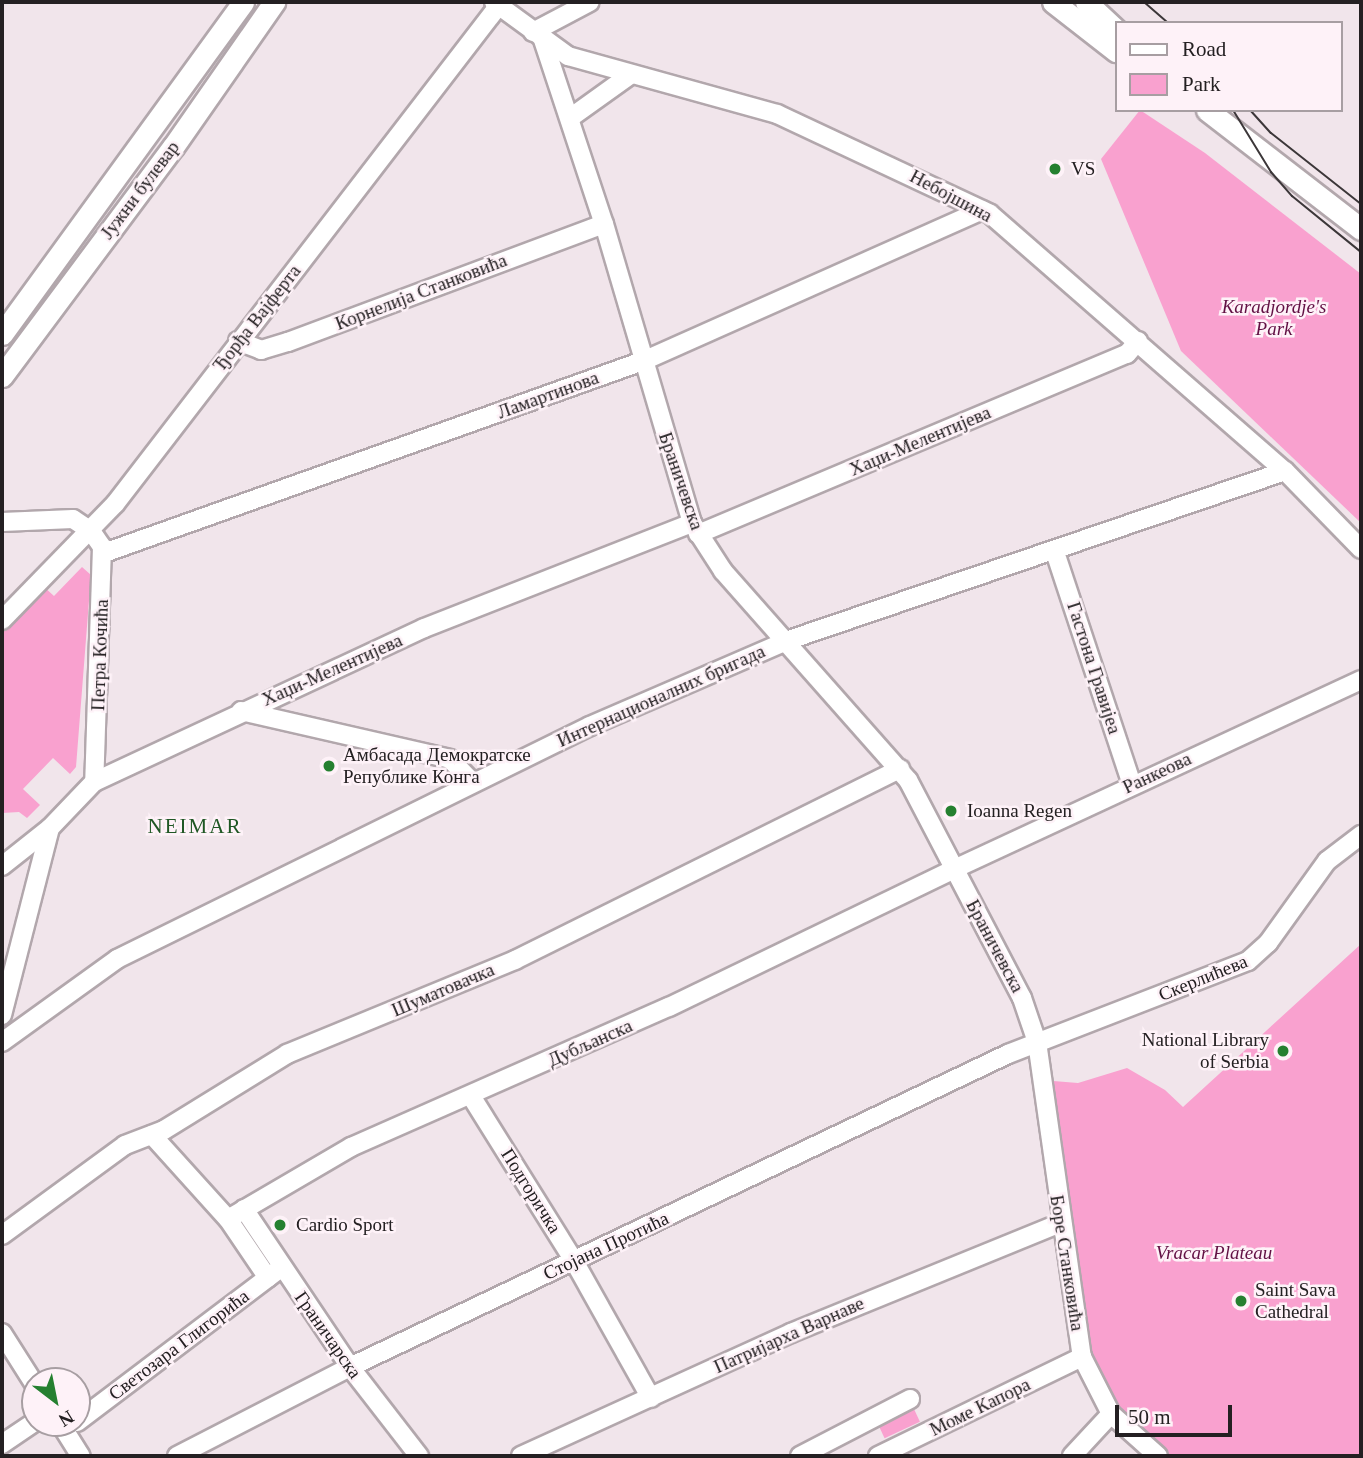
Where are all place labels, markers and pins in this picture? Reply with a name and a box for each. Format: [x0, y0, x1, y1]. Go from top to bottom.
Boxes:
place label: VS [1071, 158, 1095, 180]
marker: VS [1045, 159, 1065, 179]
place label: Амбасада Демократске Републике Конга [343, 744, 531, 788]
marker: Амбасада Демократске Републике Конга [321, 758, 337, 774]
place label: Ioanna Regen [967, 800, 1072, 822]
marker: Ioanna Regen [941, 801, 961, 821]
place label: National Library of Serbia [1142, 1029, 1269, 1073]
marker: National Library of Serbia [1275, 1043, 1291, 1059]
place label: Cardio Sport [296, 1214, 394, 1236]
marker: Cardio Sport [270, 1215, 290, 1235]
place label: Saint Sava Cathedral [1255, 1279, 1336, 1323]
marker: Saint Sava Cathedral [1233, 1293, 1249, 1309]

